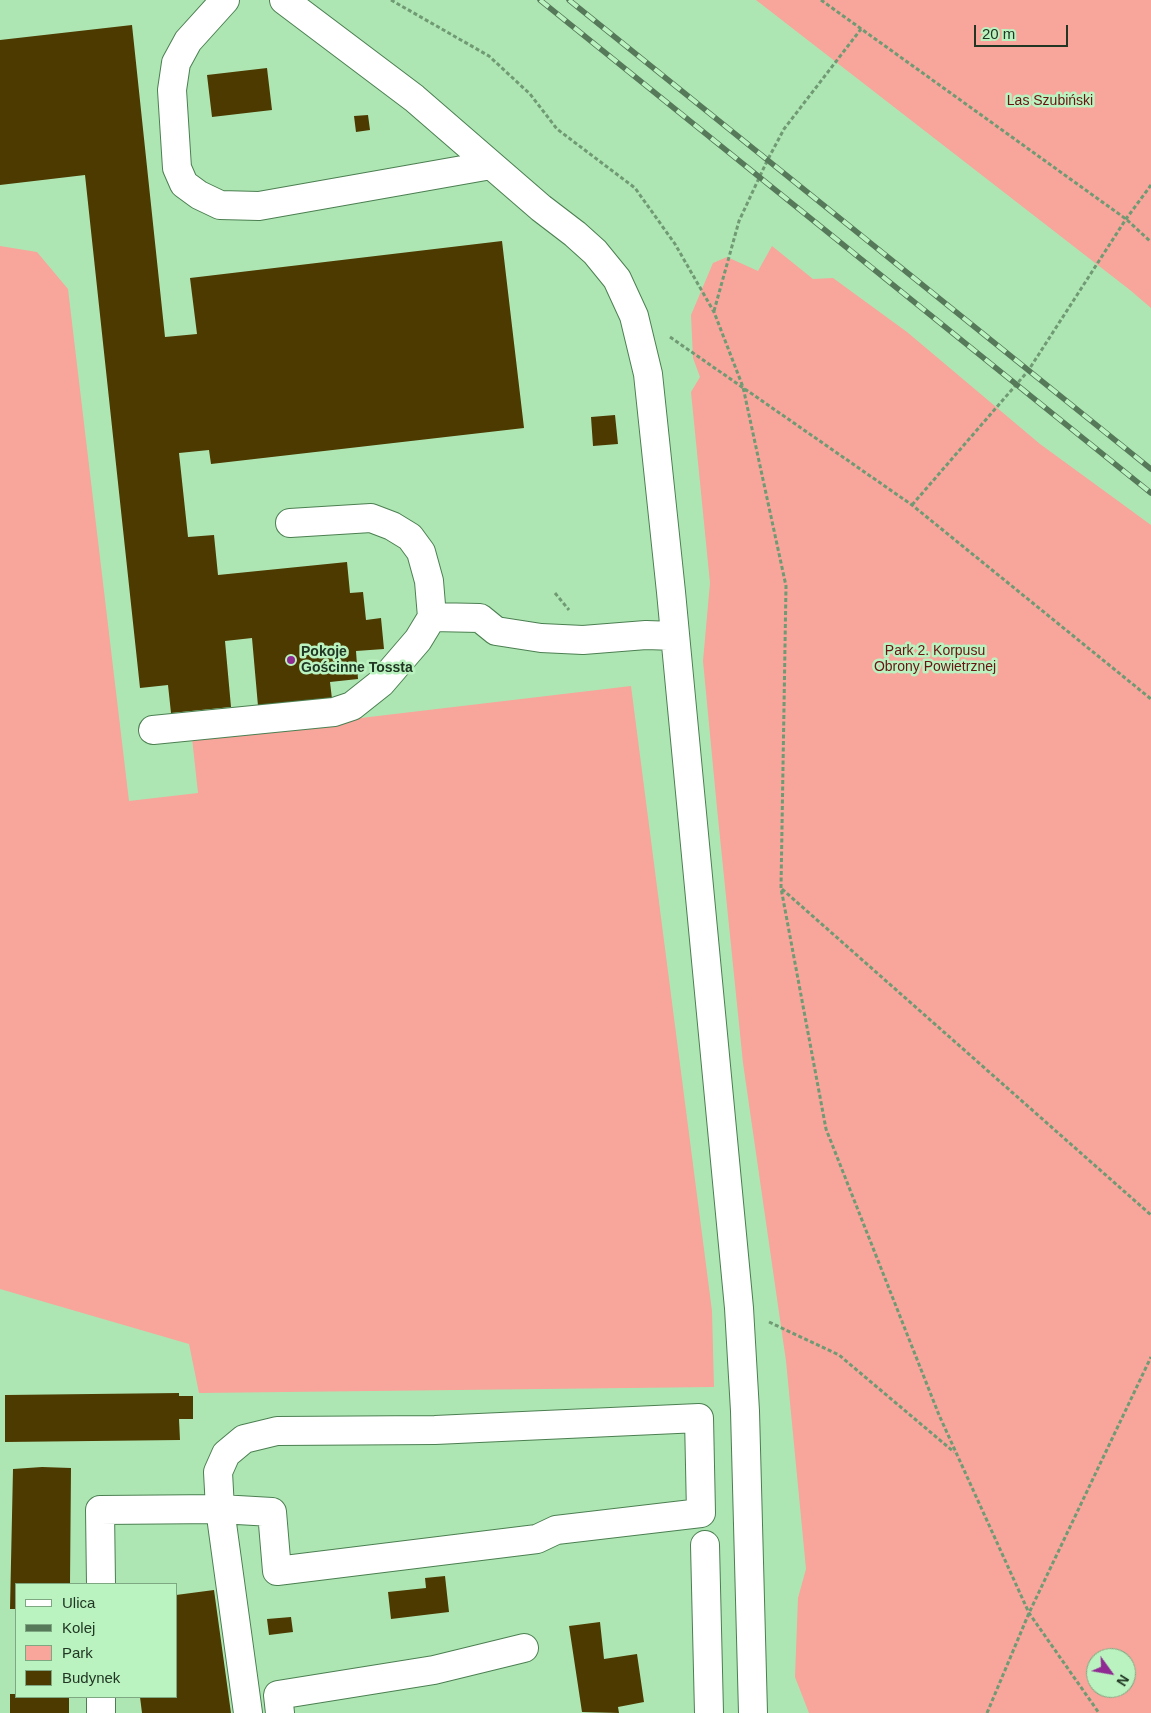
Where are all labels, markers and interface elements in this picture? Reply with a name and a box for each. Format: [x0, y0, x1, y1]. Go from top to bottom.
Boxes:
scale bar [976, 15, 1070, 47]
text: 20 m [982, 25, 1015, 42]
park label: Las Szubiński [1007, 93, 1093, 109]
park label: Park 2. Korpusu Obrony Powietrznej [874, 643, 996, 676]
place label: Pokoje Gościnne Tossta [301, 644, 413, 676]
marker: Pokoje Gościnne Tossta [285, 654, 297, 666]
legend [15, 1583, 178, 1698]
text: Ulica [62, 1594, 95, 1611]
text: Kolej [62, 1619, 95, 1636]
text: Park [62, 1644, 93, 1661]
north arrow [1086, 1648, 1136, 1698]
text: Budynek [62, 1669, 120, 1686]
text: N [1113, 1672, 1132, 1689]

